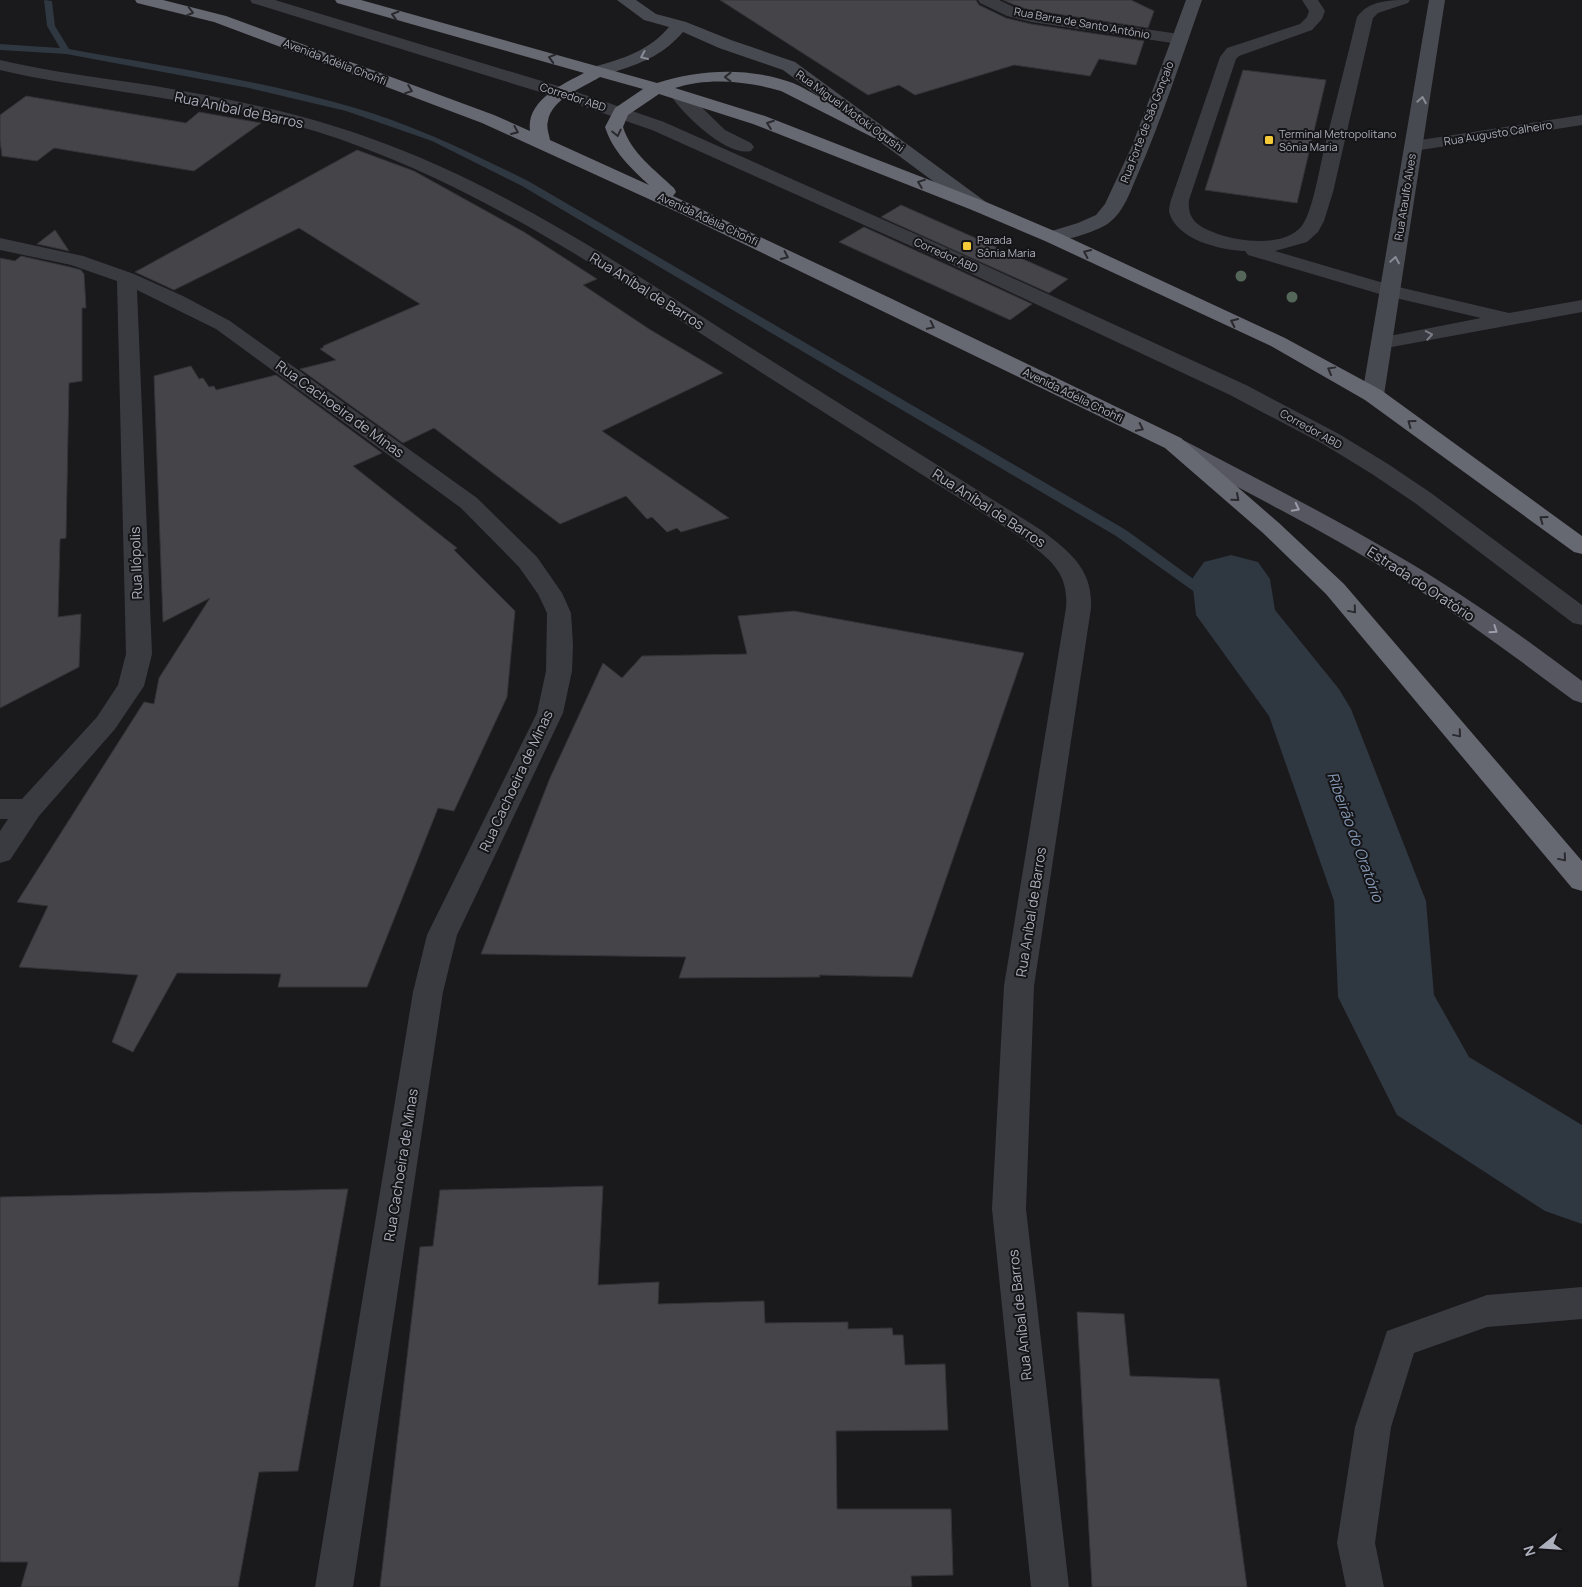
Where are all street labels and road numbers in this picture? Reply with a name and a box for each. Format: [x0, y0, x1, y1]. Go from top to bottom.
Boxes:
street label: Rua Barra de Santo Antônio [1013, 3, 1152, 42]
street label: Avenida Adélia Chohfi [281, 35, 389, 88]
street label: Rua Forte de São Gonçalo [1116, 58, 1177, 185]
street label: Rua Miguel Motoki Ogushi [793, 66, 907, 155]
street label: Corredor ABD [538, 79, 608, 114]
street label: Rua Aníbal de Barros [173, 87, 305, 132]
street label: Rua Augusto Calheiro [1443, 116, 1554, 148]
street label: Rua Ataulfo Alves [1390, 152, 1419, 241]
street label: Avenida Adélia Chohfi [655, 189, 761, 248]
street label: Corredor ABD [912, 234, 981, 275]
street label: Rua Aníbal de Barros [586, 248, 708, 333]
street label: Rua Cachoeira de Minas [272, 356, 408, 462]
street label: Avenida Adélia Chohfi [1021, 364, 1126, 425]
street label: Corredor ABD [1277, 405, 1345, 452]
street label: Rua Aníbal de Barros [929, 464, 1050, 551]
street label: Rua Ilópolis [125, 526, 146, 600]
street label: Estrada do Oratório [1364, 542, 1479, 625]
street label: Rua Cachoeira de Minas [474, 707, 557, 855]
street label: Rua Aníbal de Barros [1011, 846, 1050, 978]
street label: Rua Cachoeira de Minas [379, 1087, 422, 1243]
street label: Rua Aníbal de Barros [1003, 1249, 1036, 1381]

